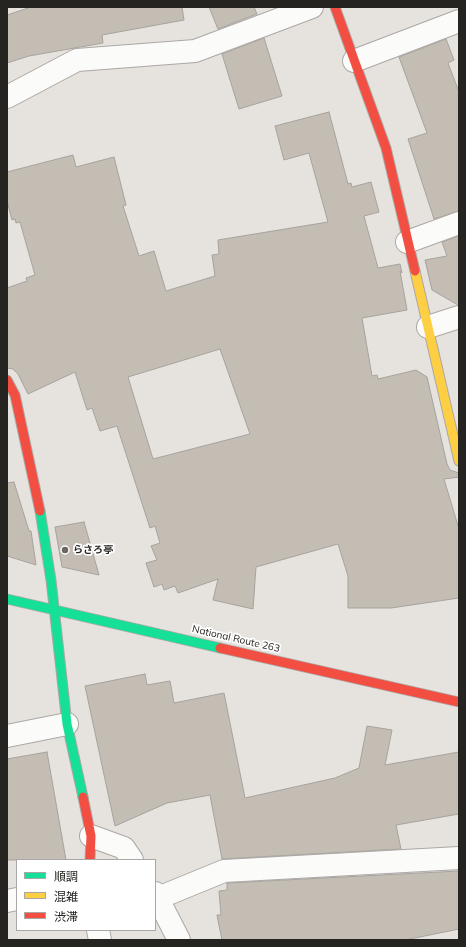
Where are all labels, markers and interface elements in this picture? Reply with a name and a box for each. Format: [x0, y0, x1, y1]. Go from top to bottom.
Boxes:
place label: らさろ亭 [73, 544, 113, 556]
marker: らさろ亭 [60, 545, 70, 555]
street label: National Route 263 [191, 623, 281, 655]
legend [16, 859, 156, 931]
text: 順調 [54, 869, 78, 884]
text: 混雑 [54, 889, 78, 904]
text: 渋滞 [54, 909, 78, 924]

